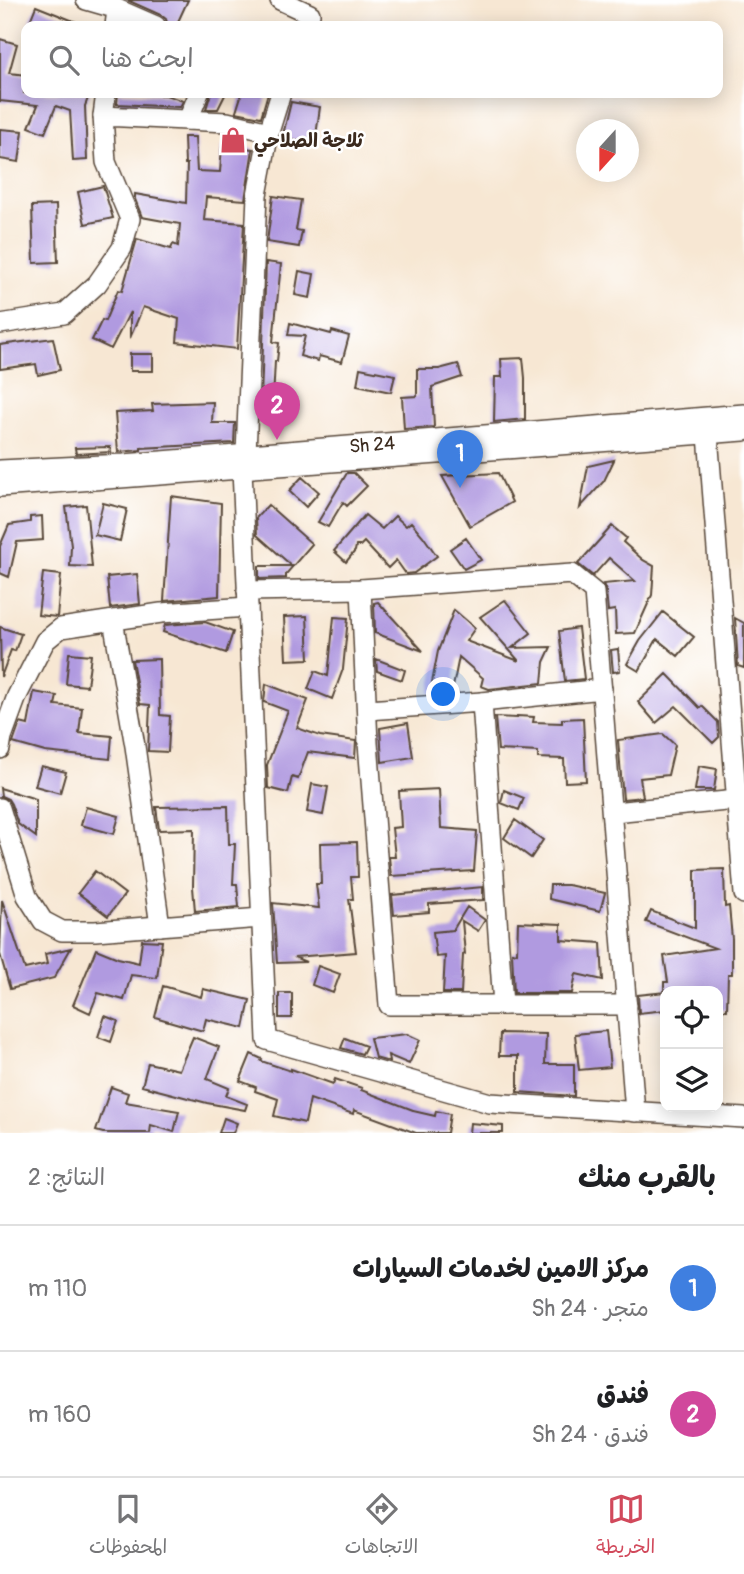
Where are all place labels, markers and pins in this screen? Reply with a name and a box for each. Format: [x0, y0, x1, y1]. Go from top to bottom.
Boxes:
shop icon: ثلاجة الصلاحي [218, 125, 248, 155]
place label: ثلاجة الصلاحي [254, 129, 364, 157]
pin: 2 [254, 382, 300, 440]
pin: 1 [437, 430, 483, 488]

